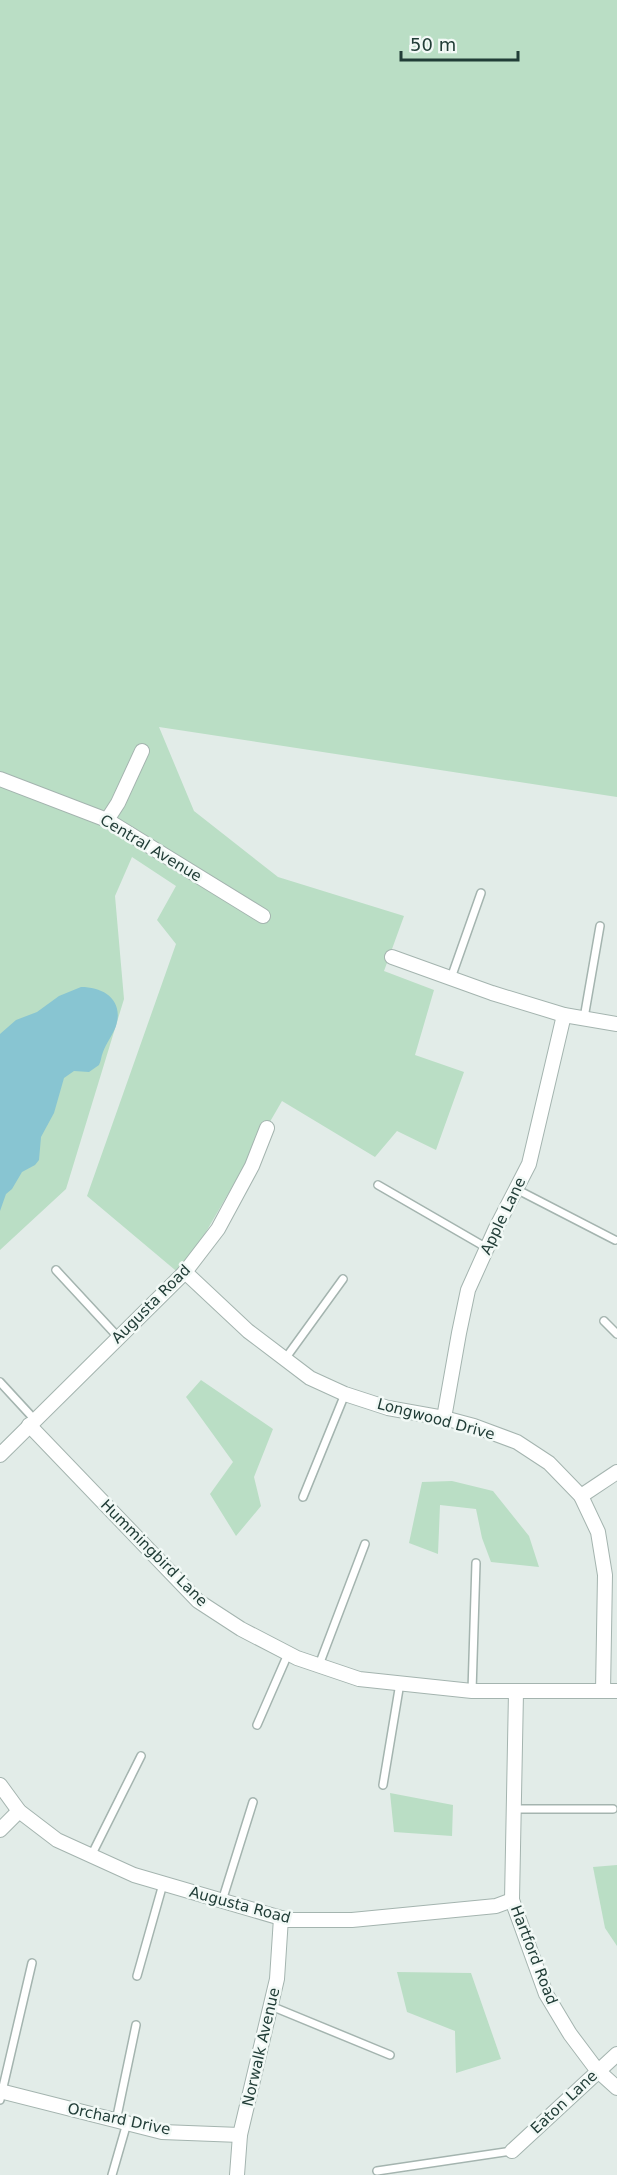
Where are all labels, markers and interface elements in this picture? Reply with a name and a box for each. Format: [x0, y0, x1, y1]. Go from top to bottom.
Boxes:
scale bar [401, 24, 518, 62]
text: 50 m [410, 34, 456, 55]
street label: Central Avenue [97, 811, 205, 885]
street label: Apple Lane [477, 1174, 529, 1258]
street label: Augusta Road [108, 1261, 194, 1347]
street label: Longwood Drive [375, 1395, 497, 1443]
street label: Hummingbird Lane [97, 1496, 211, 1610]
street label: Augusta Road [187, 1883, 293, 1927]
street label: Hartford Road [507, 1903, 561, 2007]
street label: Norwalk Avenue [239, 1986, 283, 2108]
street label: Eaton Lane [527, 2067, 601, 2137]
street label: Orchard Drive [66, 2099, 172, 2139]

